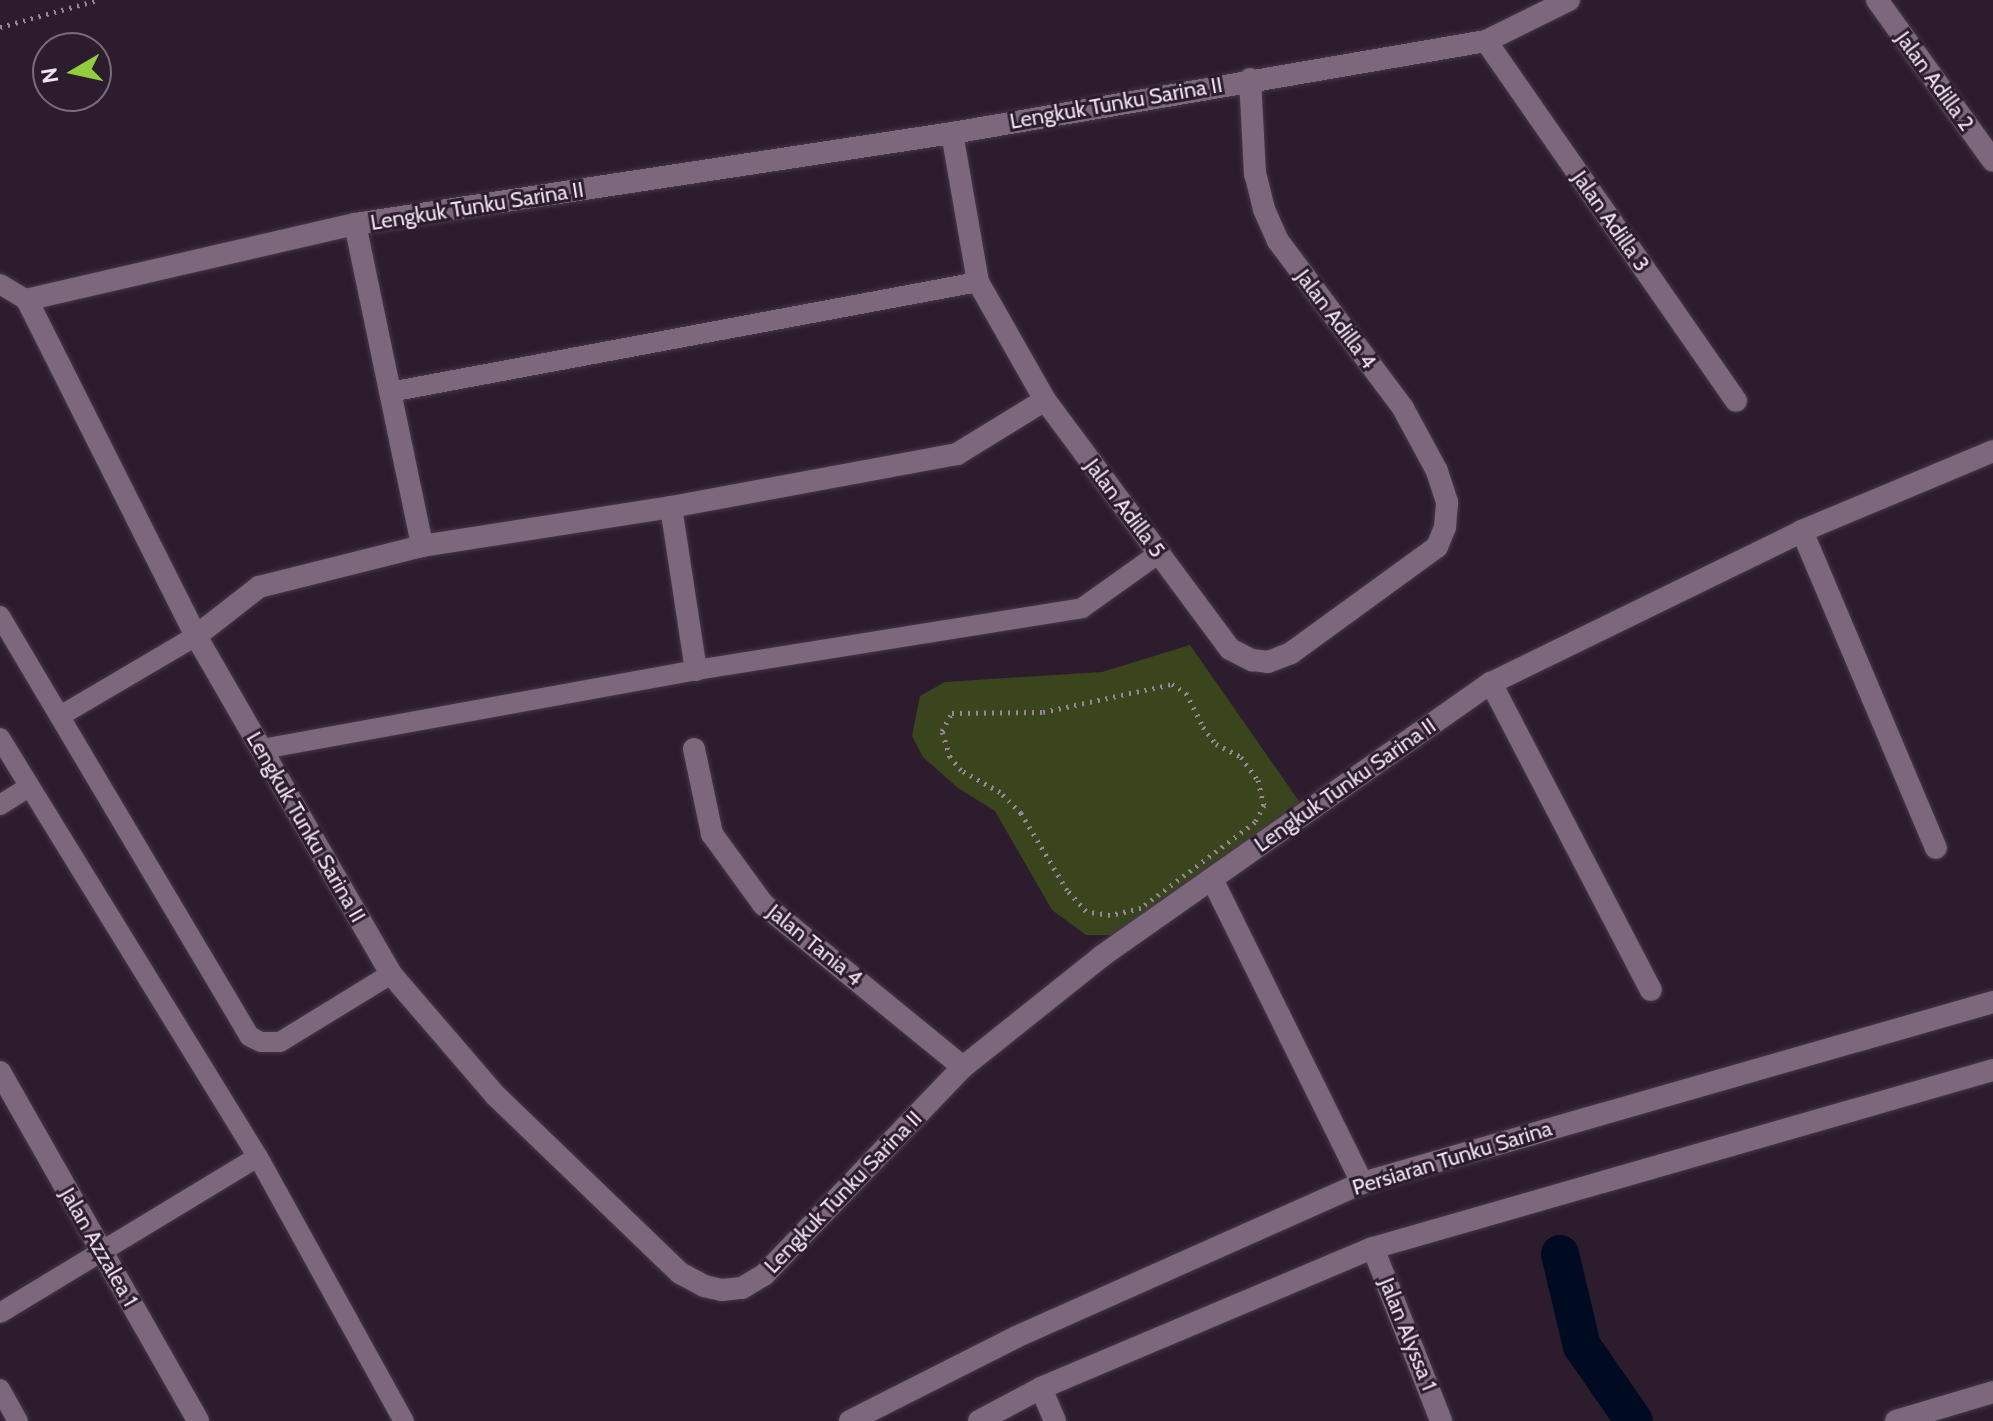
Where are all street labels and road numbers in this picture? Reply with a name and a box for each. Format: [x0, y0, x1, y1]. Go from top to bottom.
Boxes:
street label: Jalan Adilla 2 [1890, 26, 1980, 136]
street label: Lengkuk Tunku Sarina II [1008, 71, 1224, 135]
street label: Jalan Adilla 3 [1567, 166, 1655, 276]
street label: Lengkuk Tunku Sarina II [368, 176, 586, 236]
street label: Jalan Adilla 4 [1290, 264, 1382, 374]
street label: Jalan Adilla 5 [1079, 453, 1171, 563]
street label: Lengkuk Tunku Sarina II [1249, 712, 1441, 858]
street label: Lengkuk Tunku Sarina II [241, 727, 371, 927]
street label: Jalan Tania 4 [762, 899, 868, 991]
street label: Lengkuk Tunku Sarina II [759, 1105, 927, 1279]
street label: Persiaran Tunku Sarina [1349, 1115, 1555, 1201]
street label: Jalan Azzalea 1 [54, 1183, 144, 1311]
street label: Jalan Alyssa 1 [1373, 1274, 1443, 1394]

